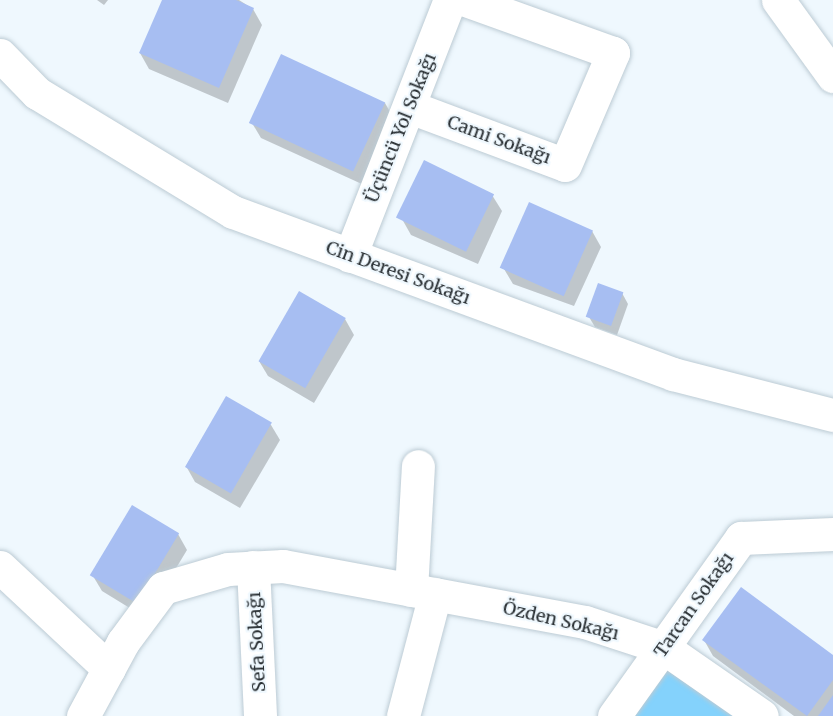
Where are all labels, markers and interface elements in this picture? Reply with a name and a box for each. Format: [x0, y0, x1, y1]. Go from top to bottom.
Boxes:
street label: Üçüncü Yol Sokağı [361, 50, 441, 206]
street label: Cami Sokağı [444, 111, 554, 169]
street label: Cin Deresi Sokağı [323, 237, 473, 309]
street label: Tarcan Sokağı [650, 548, 738, 662]
street label: Sefa Sokağı [244, 591, 270, 693]
street label: Özden Sokağı [501, 597, 621, 645]

